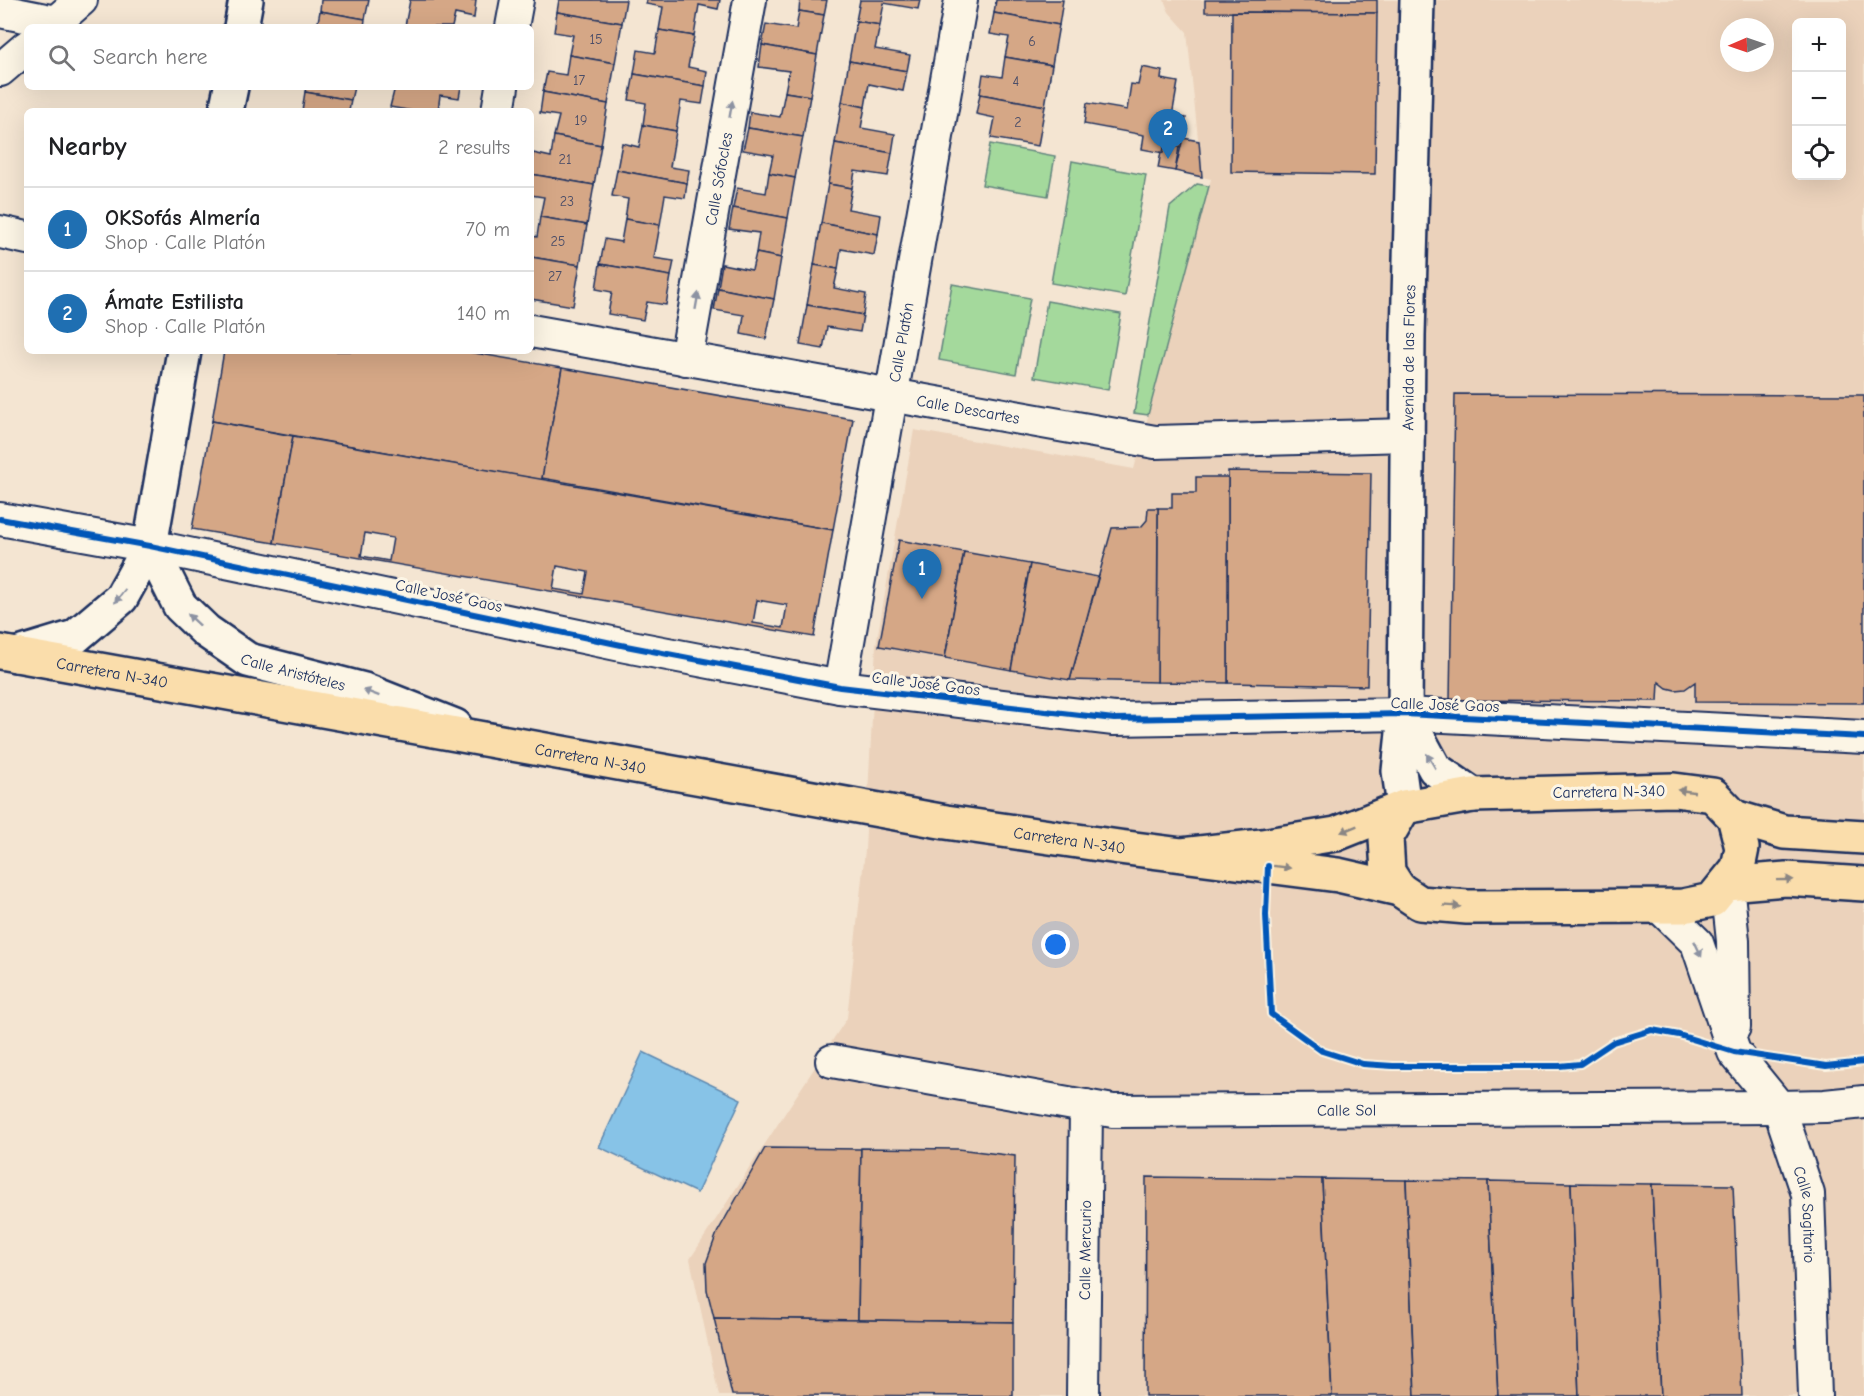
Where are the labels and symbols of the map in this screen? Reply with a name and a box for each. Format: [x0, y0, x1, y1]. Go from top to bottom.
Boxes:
north arrow [1720, 18, 1774, 72]
house number: 15 [589, 31, 603, 48]
house number: 6 [1028, 33, 1036, 50]
house number: 17 [573, 72, 585, 89]
house number: 4 [1013, 73, 1020, 90]
one-way arrow [727, 100, 736, 119]
pin: 2 [1148, 110, 1188, 159]
house number: 19 [575, 112, 587, 129]
house number: 2 [1014, 114, 1022, 131]
street label: Calle Sófocles [702, 131, 736, 227]
house number: 21 [559, 151, 571, 168]
house number: 23 [560, 193, 574, 210]
house number: 25 [551, 233, 565, 250]
house number: 27 [548, 268, 562, 285]
street label: Avenida de las Flores [1399, 284, 1419, 431]
one-way arrow [693, 292, 702, 311]
street label: Calle Platón [886, 301, 918, 384]
street label: Calle Descartes [915, 392, 1021, 428]
pin: 1 [902, 550, 942, 599]
street label: Calle José Gaos [394, 576, 504, 616]
one-way arrow [113, 588, 126, 604]
one-way arrow [188, 613, 202, 627]
street label: Calle Aristóteles [237, 650, 348, 695]
street label: Carretera N-340 [55, 654, 169, 692]
street label: Calle José Gaos [871, 668, 981, 700]
one-way arrow [362, 688, 380, 698]
street label: Calle José Gaos [1390, 694, 1500, 716]
street label: Carretera N-340 [533, 740, 648, 778]
one-way arrow [1426, 753, 1437, 769]
street label: Carretera N-340 [1552, 782, 1666, 802]
one-way arrow [1676, 787, 1695, 796]
street label: Carretera N-340 [1012, 824, 1126, 858]
one-way arrow [1340, 824, 1358, 834]
one-way arrow [1272, 863, 1291, 872]
one-way arrow [1776, 875, 1795, 885]
one-way arrow [1443, 901, 1462, 910]
your location [1041, 930, 1070, 959]
one-way arrow [1693, 940, 1703, 958]
street label: Calle Sol [1317, 1101, 1376, 1120]
street label: Calle Sagitario [1789, 1164, 1818, 1264]
street label: Calle Mercurio [1076, 1200, 1095, 1300]

